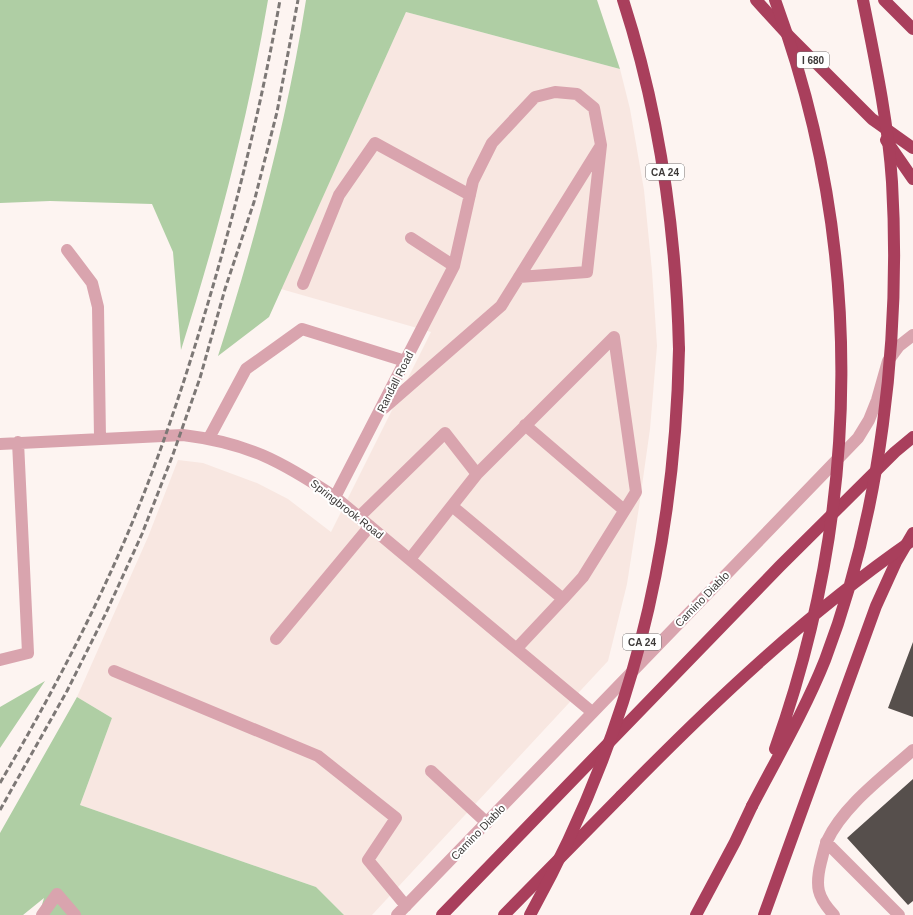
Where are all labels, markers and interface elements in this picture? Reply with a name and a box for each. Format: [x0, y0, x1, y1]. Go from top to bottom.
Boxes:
road number: I 680 [797, 52, 829, 68]
road number: CA 24 [646, 164, 684, 180]
street label: Randall Road [375, 350, 415, 414]
street label: Springbrook Road [308, 477, 386, 541]
street label: Camino Diablo [673, 569, 731, 629]
road number: CA 24 [623, 634, 661, 650]
street label: Camino Diablo [449, 802, 507, 862]

